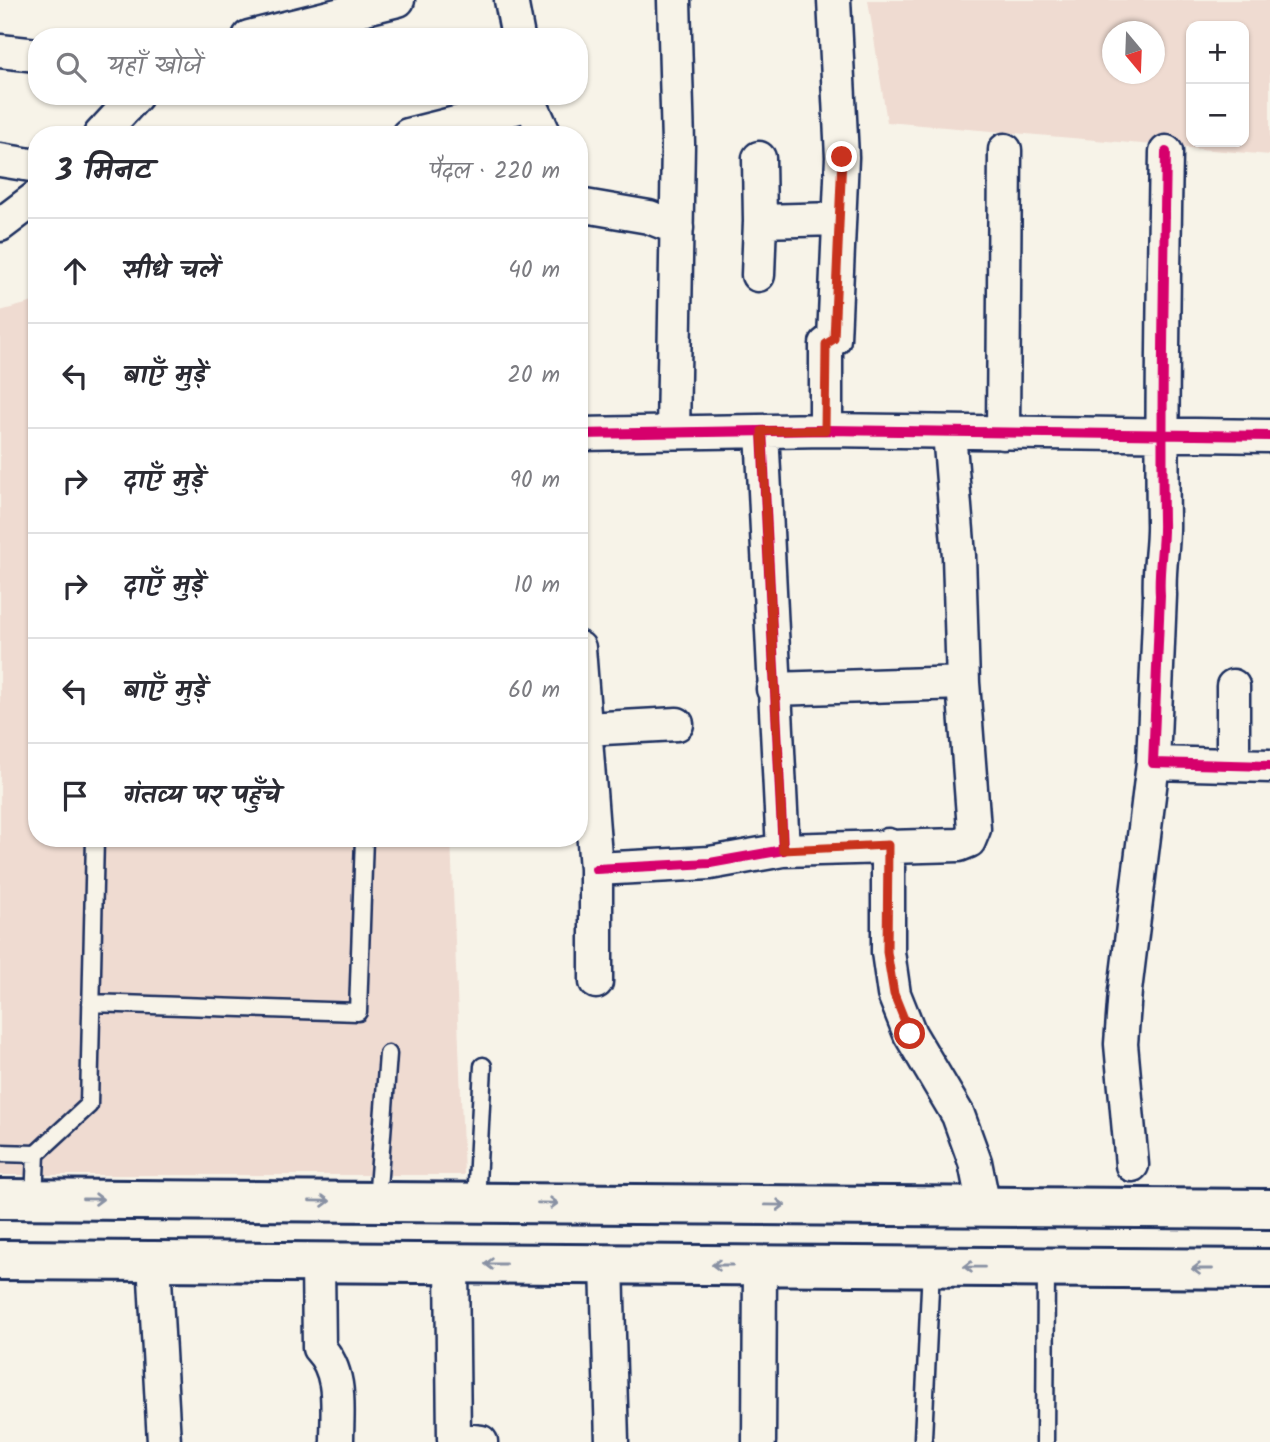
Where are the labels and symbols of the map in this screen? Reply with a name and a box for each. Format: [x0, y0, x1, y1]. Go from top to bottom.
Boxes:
north arrow [1102, 21, 1165, 84]
route end [826, 141, 857, 172]
route start [894, 1018, 925, 1049]
one-way arrow [81, 1192, 104, 1206]
one-way arrow [308, 1194, 331, 1208]
one-way arrow [536, 1196, 559, 1210]
one-way arrow [763, 1198, 786, 1212]
one-way arrow [484, 1257, 507, 1271]
one-way arrow [711, 1258, 734, 1272]
one-way arrow [963, 1260, 986, 1274]
one-way arrow [1191, 1262, 1214, 1276]

